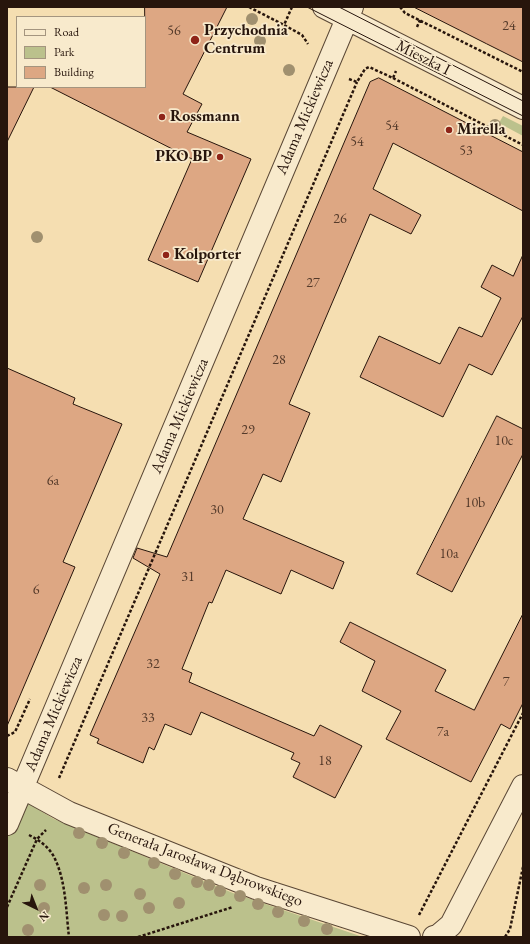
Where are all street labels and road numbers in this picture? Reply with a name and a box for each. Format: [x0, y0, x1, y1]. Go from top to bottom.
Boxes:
street label: Mieszka I [393, 36, 453, 80]
street label: Adama Mickiewicza [272, 56, 338, 178]
street label: Adama Mickiewicza [147, 355, 213, 477]
street label: Adama Mickiewicza [21, 653, 87, 775]
street label: Generała Jarosława Dąbrowskiego [105, 819, 305, 911]

